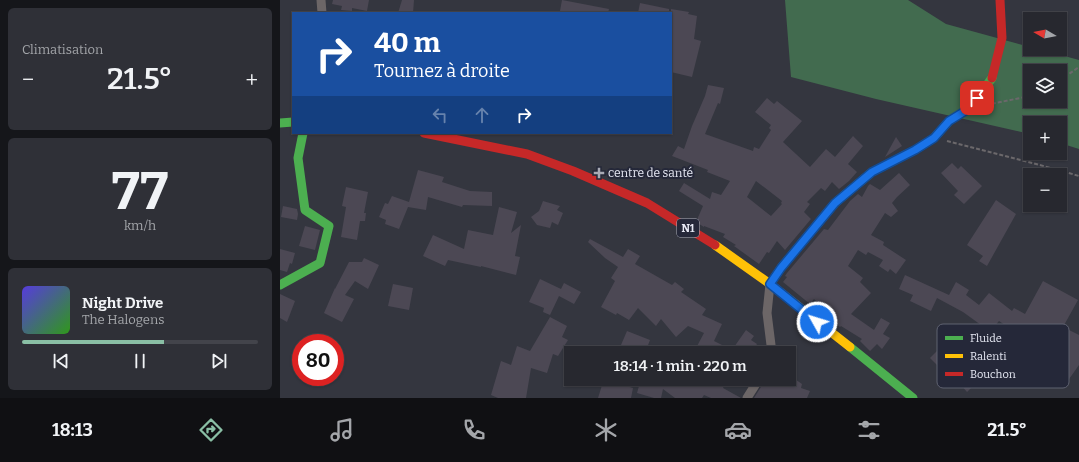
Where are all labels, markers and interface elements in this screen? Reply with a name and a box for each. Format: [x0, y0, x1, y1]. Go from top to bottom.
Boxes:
north arrow [1023, 12, 1067, 56]
map controls [1023, 12, 1067, 212]
text: 40 m [374, 26, 441, 59]
icon: right [308, 28, 360, 80]
text: Climatisation [22, 42, 103, 57]
text: Tournez à droite [374, 60, 510, 82]
text: 21.5° [107, 61, 173, 97]
button: layers [1023, 64, 1067, 108]
text: − [22, 66, 34, 93]
text: + [245, 66, 258, 93]
pin [960, 81, 994, 115]
icon: arrive [966, 87, 988, 109]
icon: left [429, 104, 451, 126]
icon: ahead [471, 104, 493, 126]
icon: right [513, 104, 535, 126]
button: + [1023, 116, 1067, 160]
text: 77 [112, 160, 168, 223]
place label: centre de santé [608, 166, 693, 180]
marker: centre de santé [593, 167, 605, 179]
button: − [1023, 168, 1067, 212]
text: km/h [124, 218, 156, 233]
road number: N1 [677, 219, 699, 237]
text: Night Drive [82, 294, 163, 312]
position arrow [796, 301, 838, 343]
text: The Halogens [82, 312, 164, 327]
legend [937, 324, 1069, 388]
text: Fluide [970, 332, 1002, 345]
speed limit sign: 80 [292, 334, 344, 386]
icon: previous [50, 350, 72, 372]
icon: pause [129, 350, 151, 372]
icon: next [208, 350, 230, 372]
text: Ralenti [970, 350, 1007, 363]
text: 18:14 · 1 min · 220 m [613, 357, 747, 375]
text: Bouchon [970, 368, 1016, 381]
icon: directions [197, 416, 225, 444]
icon: music [328, 416, 356, 444]
icon: phone [460, 416, 488, 444]
icon: climate [592, 416, 620, 444]
icon: car [724, 416, 752, 444]
icon: filters [855, 416, 883, 444]
text: 18:13 [52, 419, 93, 441]
text: 21.5° [987, 419, 1027, 441]

